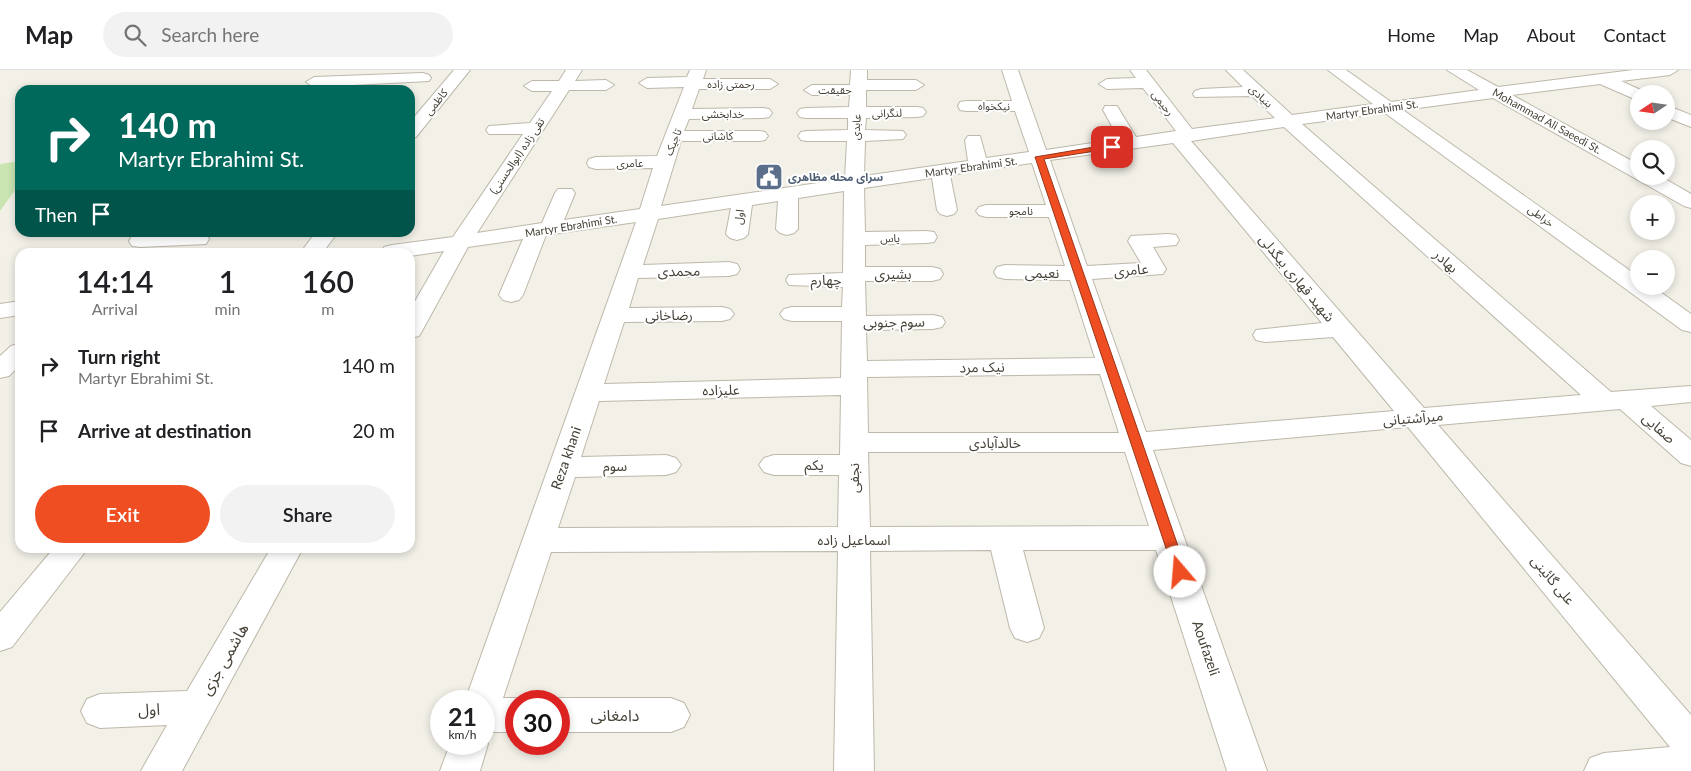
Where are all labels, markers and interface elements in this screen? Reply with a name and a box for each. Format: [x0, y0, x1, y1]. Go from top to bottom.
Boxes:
search box [103, 12, 453, 57]
text: Map [25, 20, 73, 49]
icon: search [121, 21, 149, 49]
text: Search here [161, 23, 259, 46]
text: Home [1387, 24, 1435, 46]
text: Map [1463, 24, 1499, 46]
text: About [1527, 24, 1576, 46]
text: Contact [1604, 24, 1666, 46]
street label: رحمتی زاده [707, 77, 755, 91]
street label: بنیادی [1246, 81, 1276, 111]
street label: حقیقت [818, 83, 852, 97]
street label: Mohammad Ali Saeedi St. [1491, 85, 1604, 156]
north arrow [1630, 85, 1675, 130]
map controls [1630, 85, 1675, 295]
street label: کاظمی [421, 86, 451, 118]
street label: رحیمی [1149, 87, 1177, 119]
street label: Martyr Ebrahimi St. [1325, 97, 1419, 122]
street label: نیکخواه [978, 99, 1010, 113]
text: 140 m [118, 103, 217, 145]
icon: right [35, 105, 100, 170]
street label: لنگرانی [872, 106, 902, 120]
street label: خدابخشی [702, 107, 745, 121]
street label: عابدی [848, 113, 864, 140]
street label: تقی زاده (ابوالحسنی) [486, 115, 548, 197]
street label: تاجیک [661, 126, 685, 158]
pin [1091, 126, 1133, 168]
street label: کاشانی [703, 129, 734, 143]
icon: arrive [1098, 133, 1126, 161]
button: search [1630, 140, 1675, 185]
text: Martyr Ebrahimi St. [118, 145, 304, 172]
street label: Martyr Ebrahimi St. [924, 154, 1018, 179]
street label: عامری [616, 156, 644, 170]
public building icon: سرای محله مظاهری [754, 162, 784, 192]
place label: سرای محله مظاهری [788, 170, 883, 184]
button: + [1630, 195, 1675, 240]
icon: arrive [87, 200, 115, 228]
street label: خراطی [1525, 202, 1557, 230]
text: Then [35, 203, 77, 226]
street label: نامجو [1009, 204, 1033, 218]
street label: اول [731, 209, 747, 225]
street label: Martyr Ebrahimi St. [524, 212, 618, 239]
street label: یاس [880, 231, 900, 245]
street label: شهید قهاری بیگدلی [1255, 231, 1339, 325]
street label: بهادر [1429, 245, 1462, 277]
button: − [1630, 250, 1675, 295]
street label: عامری [1113, 260, 1149, 280]
street label: محمدی [658, 262, 700, 280]
text: 14:14 [76, 263, 153, 299]
text: 1 [219, 263, 236, 299]
text: 160 [302, 263, 354, 299]
street label: نعیمی [1025, 264, 1060, 282]
street label: بشیری [874, 265, 912, 283]
street label: چهارم [811, 271, 841, 291]
text: Arrival [92, 299, 138, 318]
text: min [215, 299, 240, 318]
text: m [321, 299, 334, 318]
street label: رضاخانی [645, 306, 693, 324]
street label: سوم جنوبی [863, 312, 925, 334]
text: Turn right [78, 345, 160, 368]
icon: right [35, 352, 63, 380]
text: 140 m [341, 354, 395, 377]
street label: نیک مرد [959, 358, 1005, 376]
text: Martyr Ebrahimi St. [78, 368, 213, 387]
street label: علیزاده [702, 381, 740, 399]
street label: میرآشتیانی [1382, 406, 1444, 430]
street label: صفایی [1639, 409, 1680, 448]
icon: arrive [35, 417, 63, 445]
text: Arrive at destination [78, 419, 251, 442]
text: 20 m [352, 419, 395, 442]
street label: Reza khani [547, 424, 584, 492]
street label: خالدآبادی [969, 434, 1021, 452]
street label: یکم [804, 456, 824, 476]
street label: سوم [603, 457, 627, 477]
street label: نجفی [845, 463, 863, 493]
button: Exit [35, 485, 210, 543]
button: Share [220, 485, 395, 543]
street label: اسماعیل زاده [817, 531, 891, 549]
position arrow [1153, 545, 1205, 597]
street label: علی گائینی [1527, 552, 1579, 608]
street label: Aoufazeli [1189, 618, 1224, 678]
street label: هاشمی جزی [195, 620, 253, 698]
speed limit sign: 30 [505, 690, 570, 755]
street label: اول [138, 699, 160, 720]
text: 21 [448, 701, 477, 731]
street label: دامغانی [591, 705, 639, 725]
text: km/h [448, 727, 477, 742]

